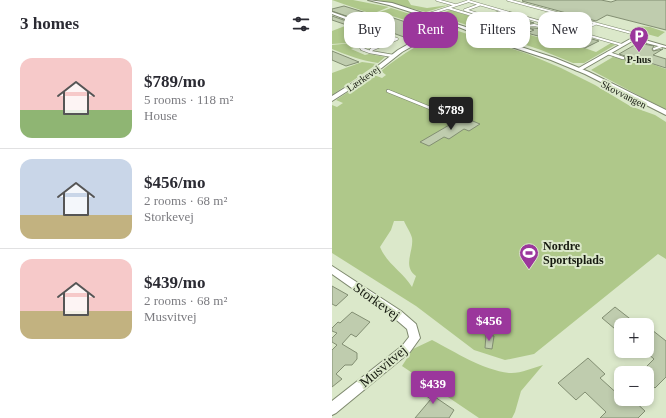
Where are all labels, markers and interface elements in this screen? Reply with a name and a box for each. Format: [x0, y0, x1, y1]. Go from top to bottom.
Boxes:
chip: Buy [344, 12, 395, 48]
chip: Rent [403, 12, 458, 48]
chip: Filters [466, 12, 530, 48]
chip: New [538, 12, 592, 48]
icon: filters [290, 13, 312, 35]
text: 3 homes [20, 14, 79, 33]
parking icon: P-hus [628, 25, 650, 53]
place label: P-hus [627, 54, 651, 65]
street label: Lærkevej [345, 63, 382, 94]
text: $789/mo [144, 72, 205, 91]
icon: home [52, 74, 100, 122]
street label: Skovvangen [599, 78, 648, 111]
text: 5 rooms · 118 m² [144, 92, 233, 107]
pin: $789 [427, 97, 475, 131]
text: $789 [438, 102, 464, 117]
text: House [144, 108, 177, 123]
text: $456/mo [144, 173, 205, 192]
icon: home [52, 175, 100, 223]
text: 2 rooms · 68 m² [144, 193, 227, 208]
text: Storkevej [144, 209, 194, 224]
place label: Nordre Sportsplads [543, 239, 604, 267]
sports icon: Nordre Sportsplads [518, 242, 540, 270]
text: $439/mo [144, 273, 205, 292]
icon: home [52, 275, 100, 323]
street label: Storkevej [351, 280, 403, 323]
text: 2 rooms · 68 m² [144, 293, 227, 308]
pin: $456 [465, 308, 513, 342]
text: Musvitvej [144, 309, 197, 324]
text: $456 [476, 313, 502, 328]
map controls [614, 318, 654, 406]
button: + [614, 318, 654, 358]
street label: Musvitvej [357, 342, 410, 390]
button: − [614, 366, 654, 406]
pin: $439 [409, 371, 457, 405]
text: $439 [420, 376, 446, 391]

